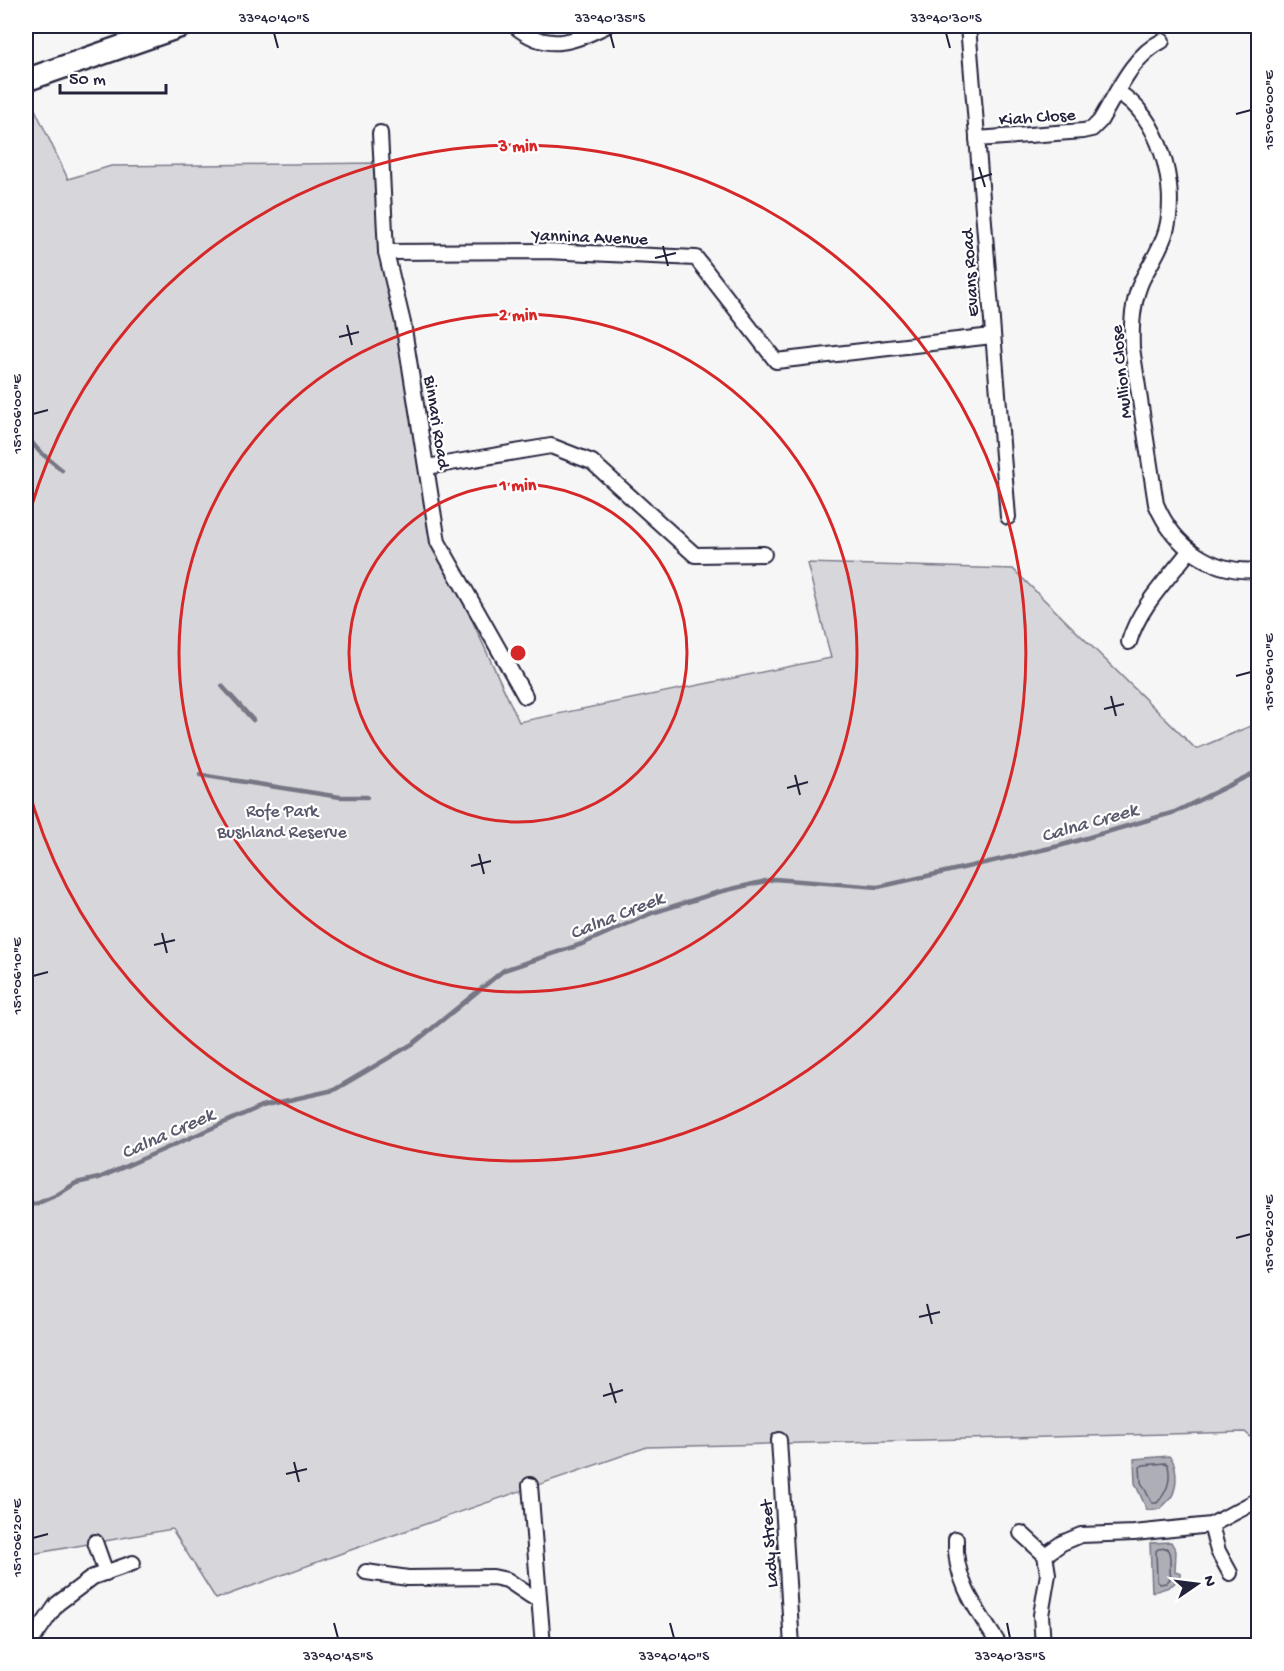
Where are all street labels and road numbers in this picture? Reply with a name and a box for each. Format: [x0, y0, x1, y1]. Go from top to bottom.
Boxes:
street label: Kiah Close [998, 105, 1077, 132]
street label: Yannina Avenue [529, 226, 649, 251]
street label: Evans Road [958, 227, 985, 317]
street label: Mullion Close [1107, 323, 1138, 420]
street label: Binnari Road [418, 373, 453, 472]
street label: Lady Street [757, 1497, 784, 1589]

